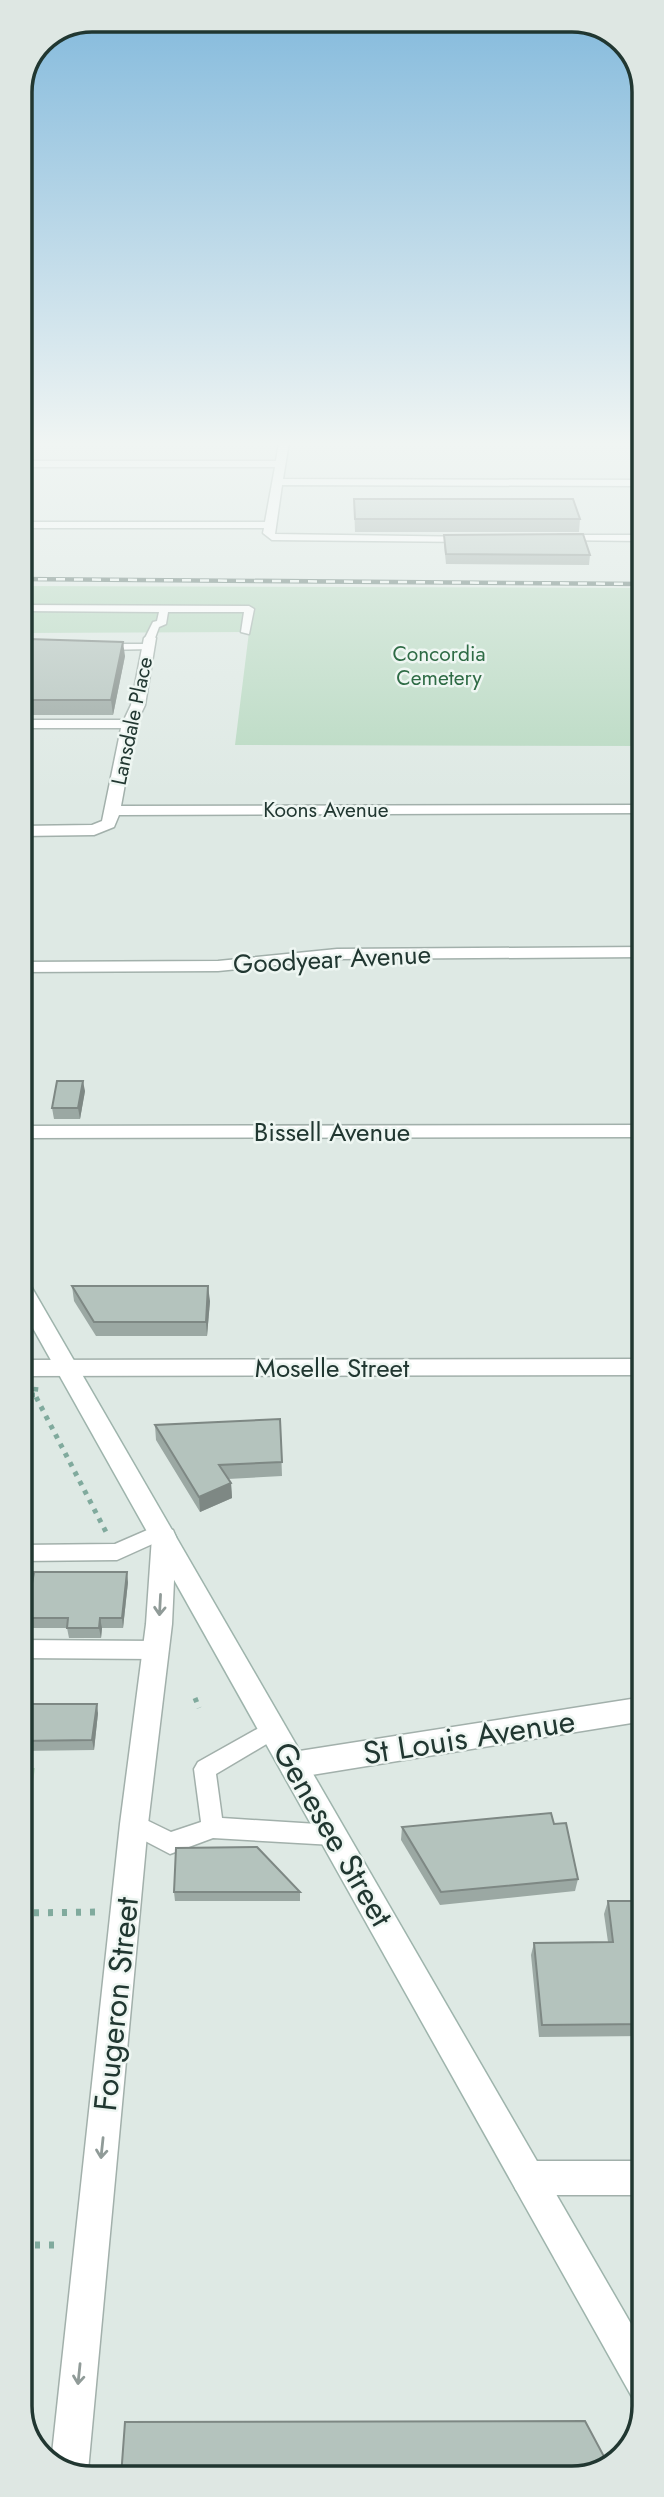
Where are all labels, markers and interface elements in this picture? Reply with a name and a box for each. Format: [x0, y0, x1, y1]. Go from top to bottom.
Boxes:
park label: Concordia Cemetery [392, 639, 486, 693]
street label: Lansdale Place [104, 654, 160, 788]
street label: Koons Avenue [263, 795, 389, 825]
street label: Goodyear Avenue [232, 935, 432, 983]
street label: Bissell Avenue [254, 1113, 410, 1151]
street label: Moselle Street [255, 1349, 410, 1387]
one-way arrow [154, 1594, 167, 1617]
street label: St Louis Avenue [360, 1698, 578, 1776]
street label: Genesee Street [261, 1733, 405, 1935]
street label: Fougeron Street [82, 1894, 150, 2113]
one-way arrow [95, 2136, 108, 2159]
one-way arrow [72, 2363, 85, 2385]

